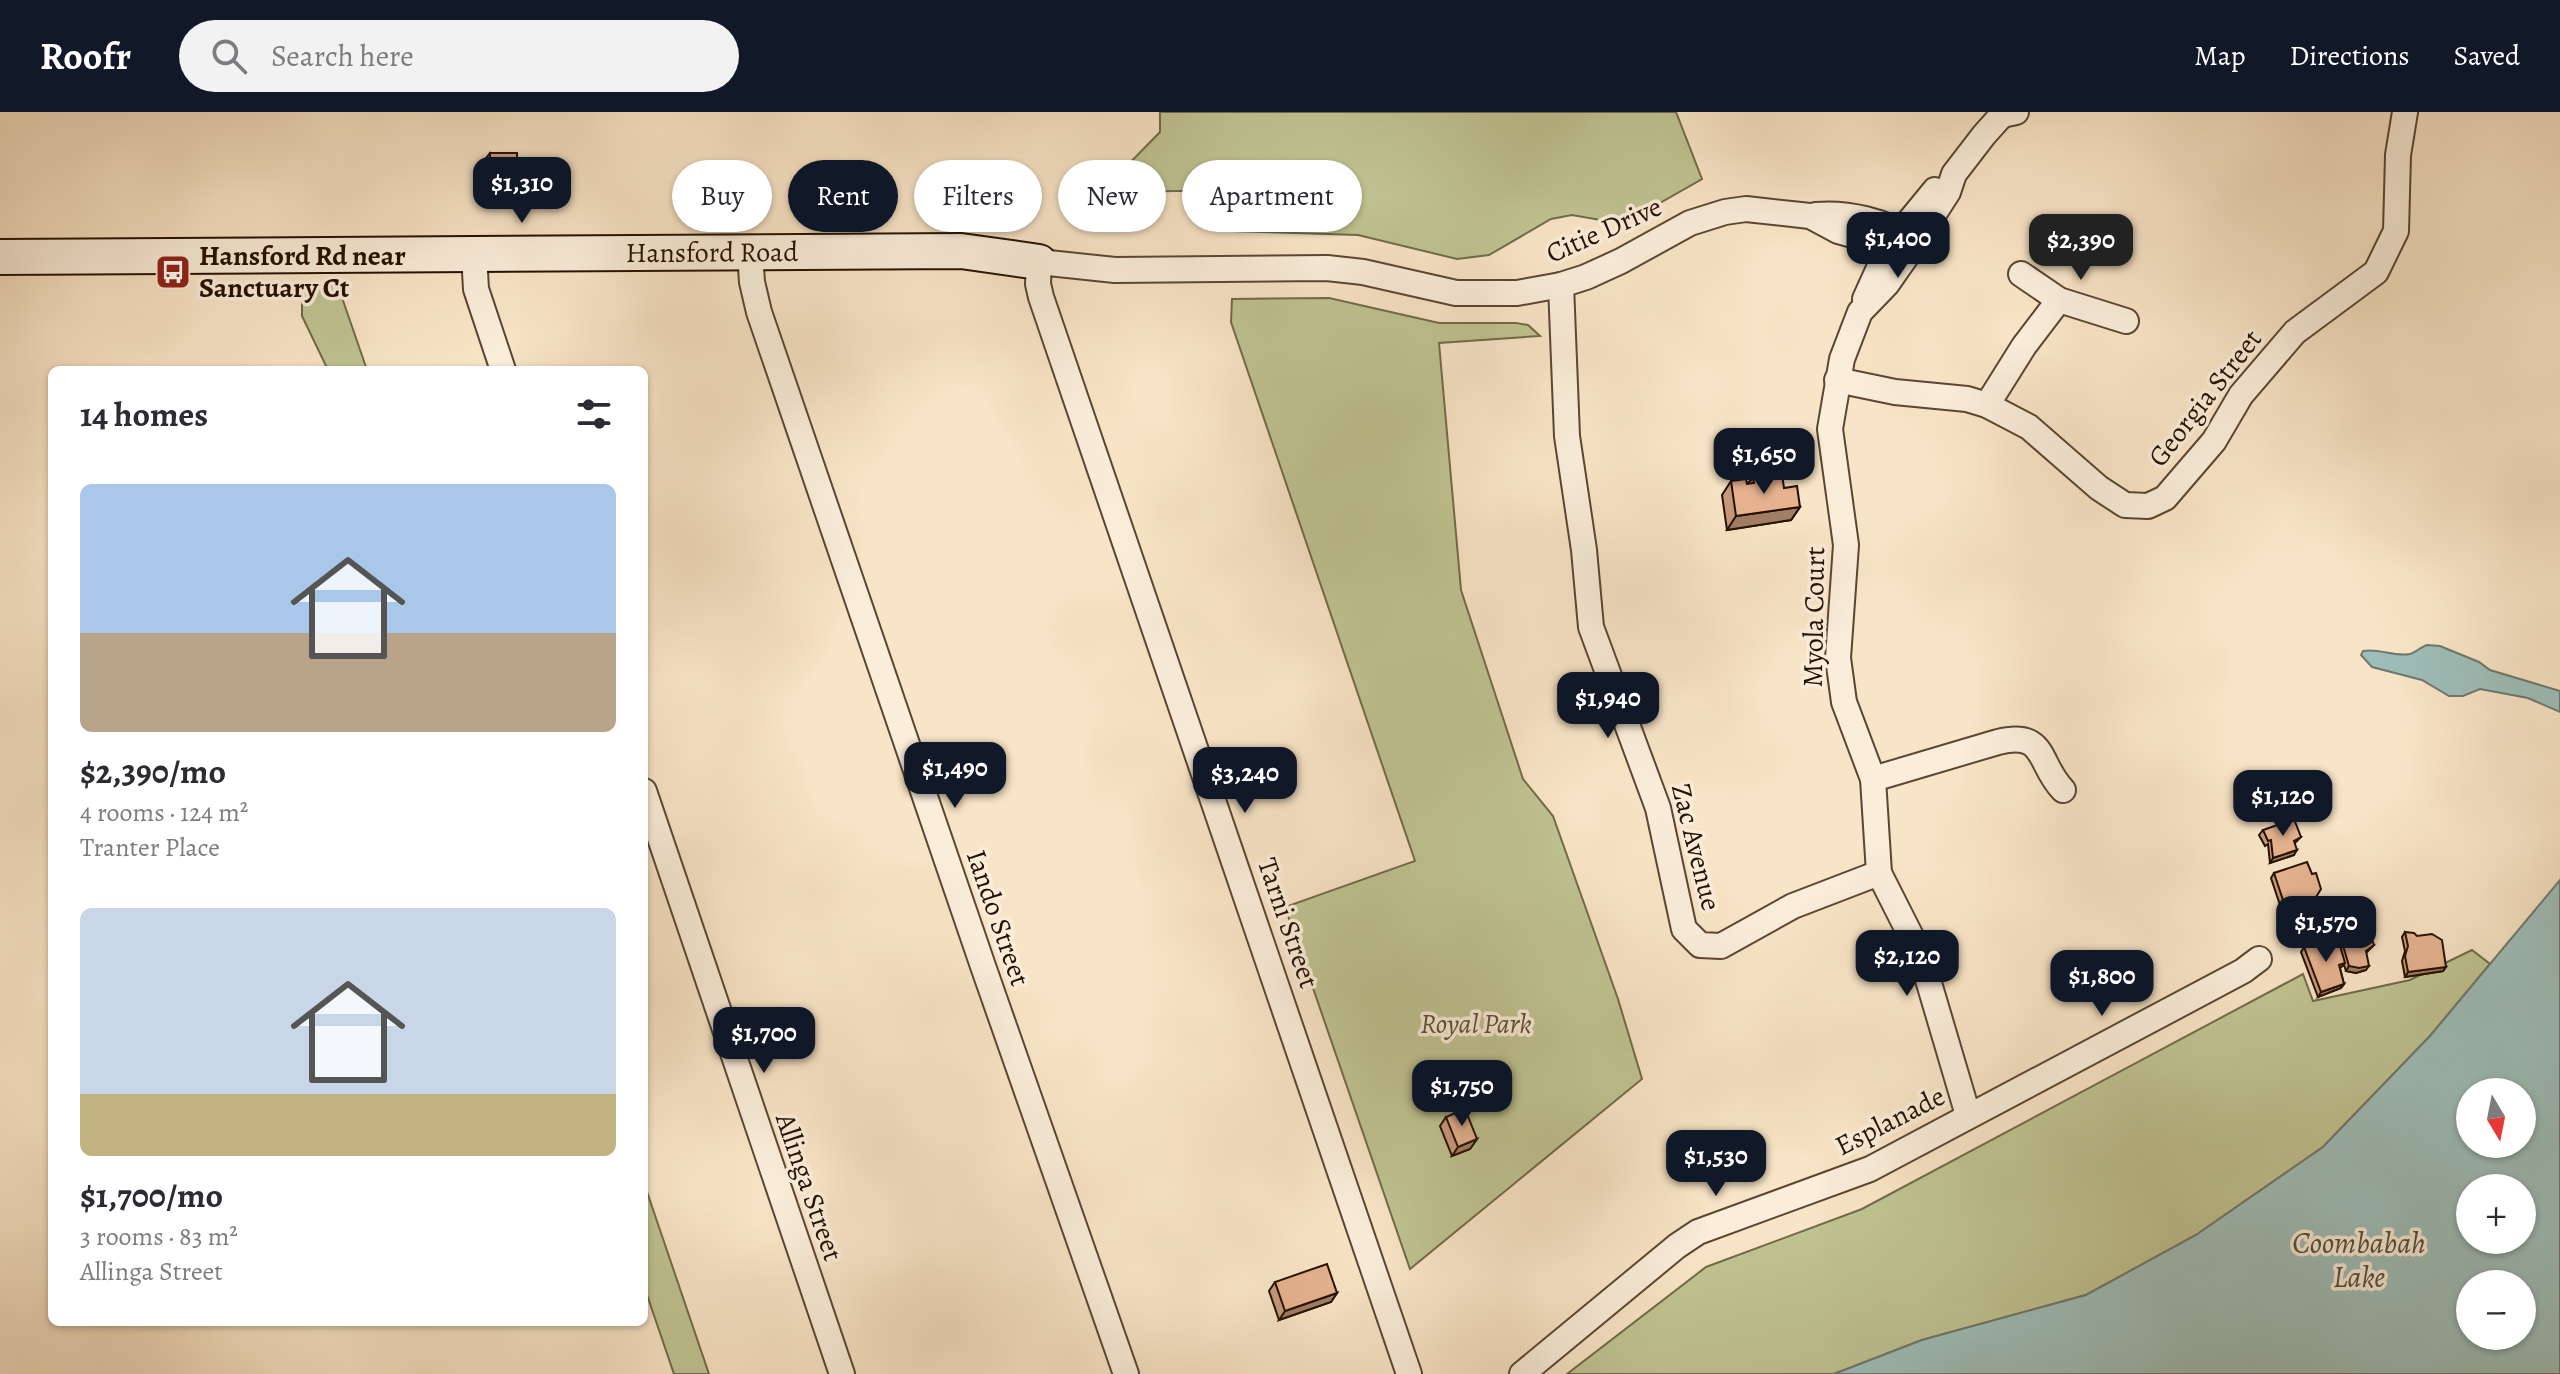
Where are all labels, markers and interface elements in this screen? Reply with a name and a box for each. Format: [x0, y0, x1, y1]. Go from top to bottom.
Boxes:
search box [179, 20, 739, 92]
text: Roofr [40, 30, 131, 82]
icon: search [207, 34, 251, 78]
text: Search here [271, 36, 414, 76]
text: Map [2194, 37, 2245, 75]
text: Directions [2289, 37, 2410, 75]
text: Saved [2454, 37, 2520, 75]
pin: $1,310 [457, 157, 587, 225]
chip: Buy [672, 160, 772, 232]
chip: Rent [788, 160, 898, 232]
chip: Filters [914, 160, 1042, 232]
chip: New [1058, 160, 1166, 232]
chip: Apartment [1182, 160, 1362, 232]
text: $1,310 [491, 165, 553, 200]
street label: Citie Drive [1540, 188, 1668, 272]
pin: $1,400 [1833, 212, 1963, 280]
pin: $2,390 [2016, 214, 2146, 282]
text: $1,400 [1865, 220, 1931, 255]
text: $2,390 [2047, 222, 2115, 257]
street label: Hansford Road [626, 233, 799, 272]
place label: Hansford Rd near Sanctuary Ct [199, 237, 406, 307]
bus stop icon: Hansford Rd near Sanctuary Ct [154, 253, 192, 291]
street label: Georgia Street [2139, 321, 2271, 475]
text: 14 homes [80, 391, 208, 438]
icon: filters [572, 392, 616, 436]
pin: $1,650 [1699, 428, 1829, 496]
text: $1,650 [1732, 436, 1796, 471]
icon: home [276, 536, 420, 680]
street label: Myola Court [1794, 546, 1834, 688]
pin: $1,940 [1543, 672, 1673, 740]
text: $1,940 [1575, 680, 1641, 715]
pin: $1,490 [890, 742, 1020, 810]
pin: $3,240 [1180, 747, 1310, 815]
text: $2,390/mo [80, 748, 226, 795]
text: $1,490 [922, 750, 988, 785]
text: $3,240 [1211, 755, 1279, 790]
pin: $1,120 [2218, 770, 2348, 838]
text: $1,120 [2251, 778, 2315, 813]
street label: Zac Avenue [1662, 779, 1730, 915]
text: 4 rooms · 124 m² [80, 795, 248, 830]
text: Tranter Place [80, 830, 220, 865]
street label: Iando Street [957, 845, 1039, 991]
street label: Tarni Street [1248, 853, 1328, 993]
pin: $1,570 [2261, 896, 2391, 964]
text: $1,570 [2294, 904, 2358, 939]
pin: $2,120 [1842, 930, 1972, 998]
text: $2,120 [1874, 938, 1940, 973]
pin: $1,800 [2037, 950, 2167, 1018]
text: $1,800 [2068, 958, 2136, 993]
icon: home [276, 960, 420, 1104]
park label: Royal Park [1420, 1005, 1532, 1043]
pin: $1,700 [699, 1007, 829, 1075]
text: $1,700 [731, 1015, 797, 1050]
pin: $1,750 [1397, 1060, 1527, 1128]
text: $1,750 [1430, 1068, 1494, 1103]
street label: Esplanade [1829, 1077, 1951, 1165]
north arrow [2456, 1078, 2536, 1158]
map controls [2456, 1078, 2536, 1350]
street label: Allinga Street [766, 1107, 852, 1266]
pin: $1,530 [1651, 1130, 1781, 1198]
text: $1,530 [1684, 1138, 1748, 1173]
text: $1,700/mo [80, 1172, 223, 1219]
button: + [2456, 1174, 2536, 1254]
text: 3 rooms · 83 m² [80, 1219, 238, 1254]
water label: Coombabah Lake [2292, 1223, 2426, 1297]
text: Allinga Street [80, 1254, 223, 1289]
button: − [2456, 1270, 2536, 1350]

